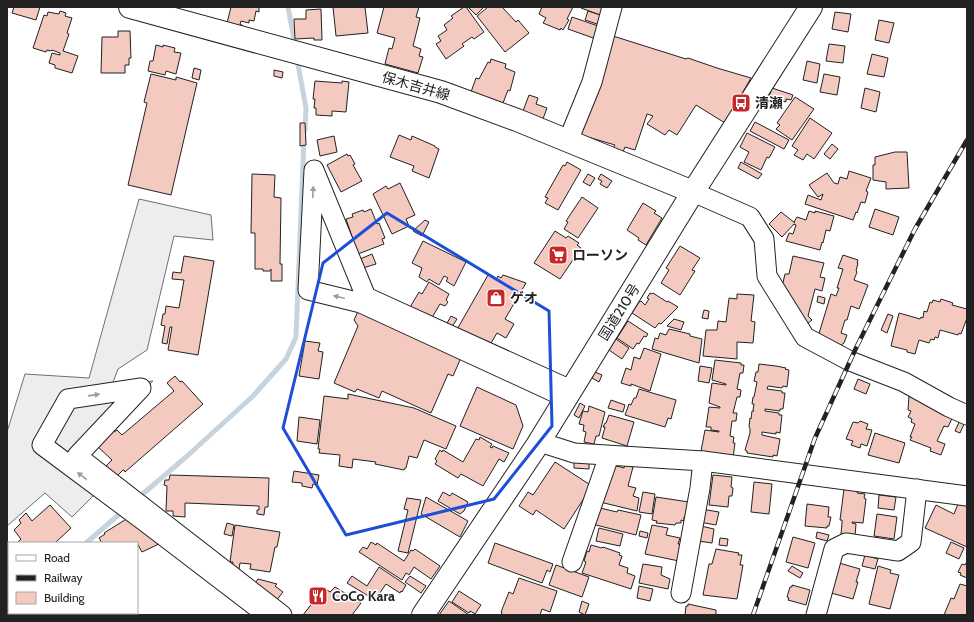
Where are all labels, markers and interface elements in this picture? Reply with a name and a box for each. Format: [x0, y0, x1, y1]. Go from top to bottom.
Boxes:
street label: 保木吉井線 [380, 68, 452, 104]
bus stop icon: 清瀬 [730, 92, 752, 114]
place label: 清瀬 [755, 94, 783, 112]
one-way arrow [309, 186, 316, 198]
supermarket icon: ローソン [547, 244, 569, 266]
place label: ローソン [572, 246, 628, 264]
street label: 国道210号 [594, 280, 644, 344]
shop icon: ゲオ [485, 287, 507, 309]
place label: ゲオ [510, 289, 538, 307]
one-way arrow [333, 294, 345, 300]
one-way arrow [88, 392, 100, 398]
one-way arrow [77, 471, 88, 480]
legend [8, 542, 138, 614]
text: Road [44, 550, 70, 565]
text: Railway [44, 570, 82, 585]
restaurant icon: CoCo Kara [307, 585, 329, 607]
place label: CoCo Kara [332, 587, 395, 605]
text: Building [44, 590, 86, 605]

